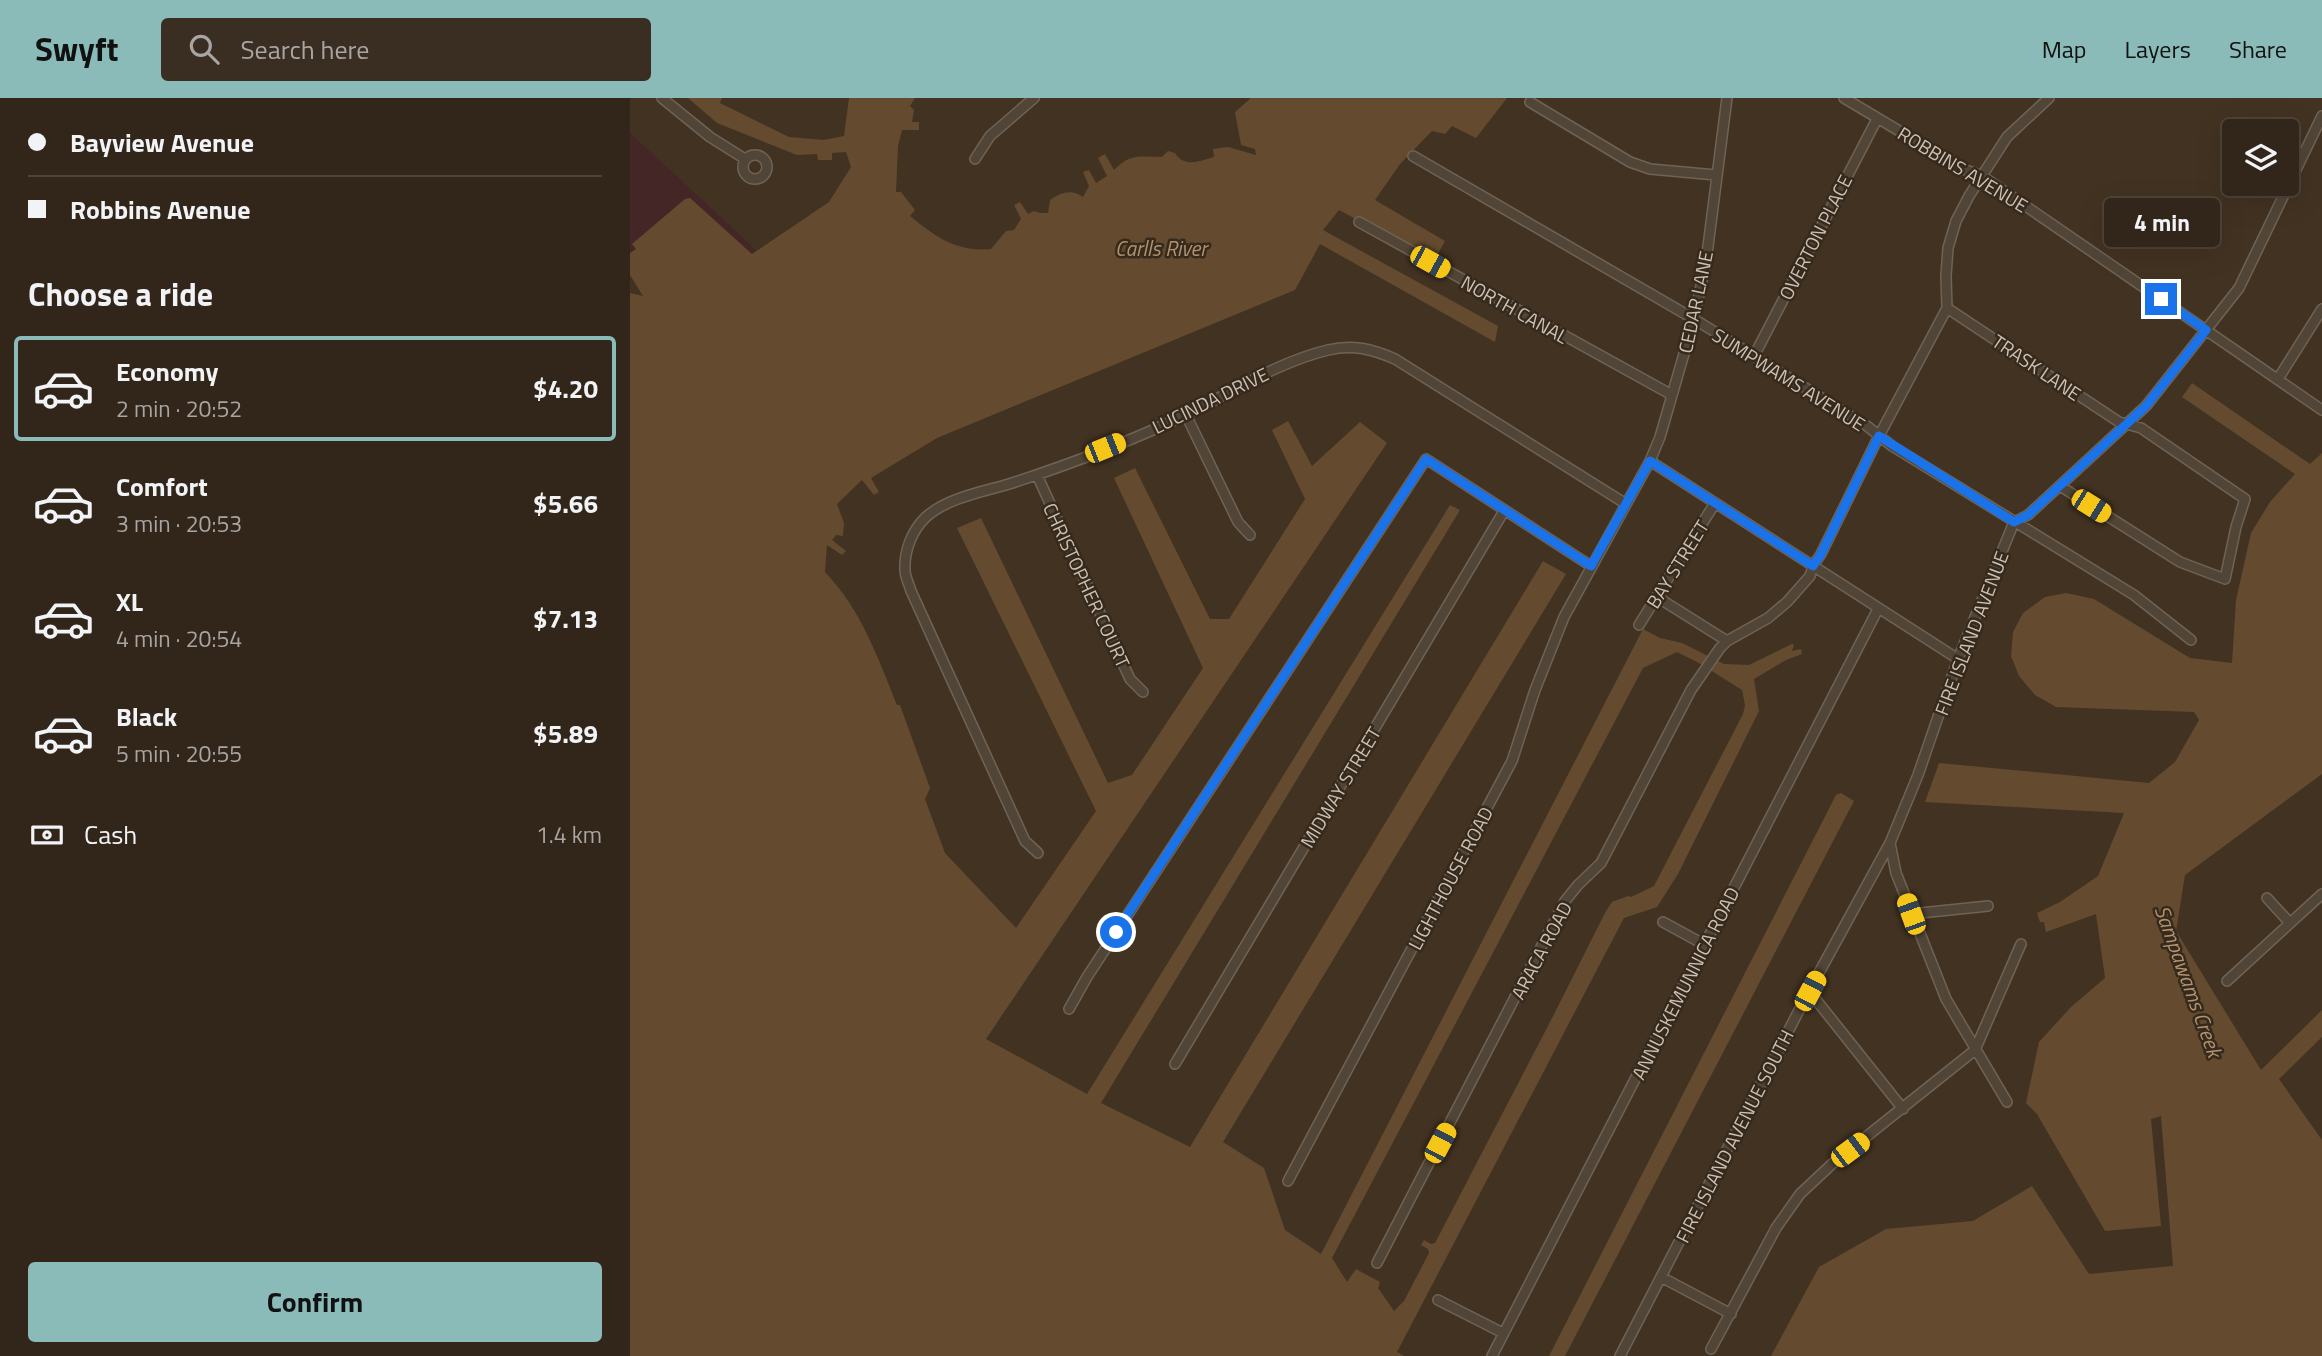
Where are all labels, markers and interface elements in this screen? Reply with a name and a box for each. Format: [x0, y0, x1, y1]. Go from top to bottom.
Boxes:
search box [161, 18, 651, 81]
text: Swyft [35, 24, 119, 74]
icon: search [185, 30, 223, 68]
text: Search here [241, 30, 369, 69]
text: Map [2042, 31, 2087, 67]
text: Layers [2125, 31, 2191, 67]
text: Share [2229, 31, 2287, 67]
street label: ROBBINS AVENUE [1892, 119, 2034, 219]
map controls [2222, 119, 2299, 196]
button: layers [2222, 119, 2299, 196]
text: Bayview Avenue [70, 123, 254, 162]
street label: OVERTON PLACE [1771, 169, 1859, 305]
text: Robbins Avenue [70, 190, 250, 229]
callout: 4 min [2103, 198, 2219, 246]
text: 4 min [2134, 205, 2190, 240]
water label: Carlls River [1115, 232, 1209, 264]
car [1407, 243, 1454, 281]
street label: CEDAR LANE [1670, 248, 1720, 356]
street label: NORTH CANAL [1456, 268, 1574, 350]
text: Choose a ride [28, 270, 213, 318]
route end [2145, 283, 2177, 315]
street label: SUMPWAMS AVENUE [1707, 320, 1871, 438]
street label: TRASK LANE [1987, 327, 2087, 407]
text: Economy [116, 352, 218, 391]
icon: car [32, 357, 95, 420]
street label: LUCINDA DRIVE [1147, 359, 1273, 441]
text: $4.20 [533, 369, 598, 408]
text: 2 min · 20:52 [116, 391, 242, 426]
car [1082, 430, 1129, 466]
text: Comfort [116, 467, 208, 506]
icon: car [32, 472, 95, 535]
text: $5.66 [533, 484, 598, 523]
car [2068, 486, 2115, 526]
street label: CHRISTOPHER COURT [1036, 498, 1138, 672]
text: 3 min · 20:53 [116, 506, 242, 541]
street label: BAY STREET [1638, 514, 1716, 614]
street label: FIRE ISLAND AVENUE [1926, 547, 2016, 719]
text: XL [116, 582, 143, 621]
icon: car [32, 587, 95, 650]
text: $7.13 [533, 599, 598, 638]
text: 4 min · 20:54 [116, 621, 242, 656]
text: Black [116, 697, 177, 736]
icon: car [32, 702, 95, 765]
text: $5.89 [533, 714, 598, 753]
street label: MIDWAY STREET [1292, 721, 1388, 853]
text: 5 min · 20:55 [116, 736, 242, 771]
street label: LIGHTHOUSE ROAD [1400, 801, 1500, 955]
text: Cash [84, 815, 137, 854]
icon: cash [28, 816, 66, 854]
text: 1.4 km [536, 817, 602, 852]
street label: ANNUSKEMUNNICA ROAD [1624, 882, 1746, 1084]
car [1894, 891, 1929, 937]
street label: ARACA ROAD [1503, 896, 1579, 1004]
water label: Sampawams Creek [2147, 901, 2232, 1064]
route start [1100, 916, 1132, 948]
car [1791, 968, 1830, 1014]
street label: FIRE ISLAND AVENUE SOUTH [1668, 1024, 1800, 1248]
car [1421, 1120, 1460, 1166]
car [1827, 1129, 1874, 1171]
button: Confirm [28, 1262, 602, 1342]

